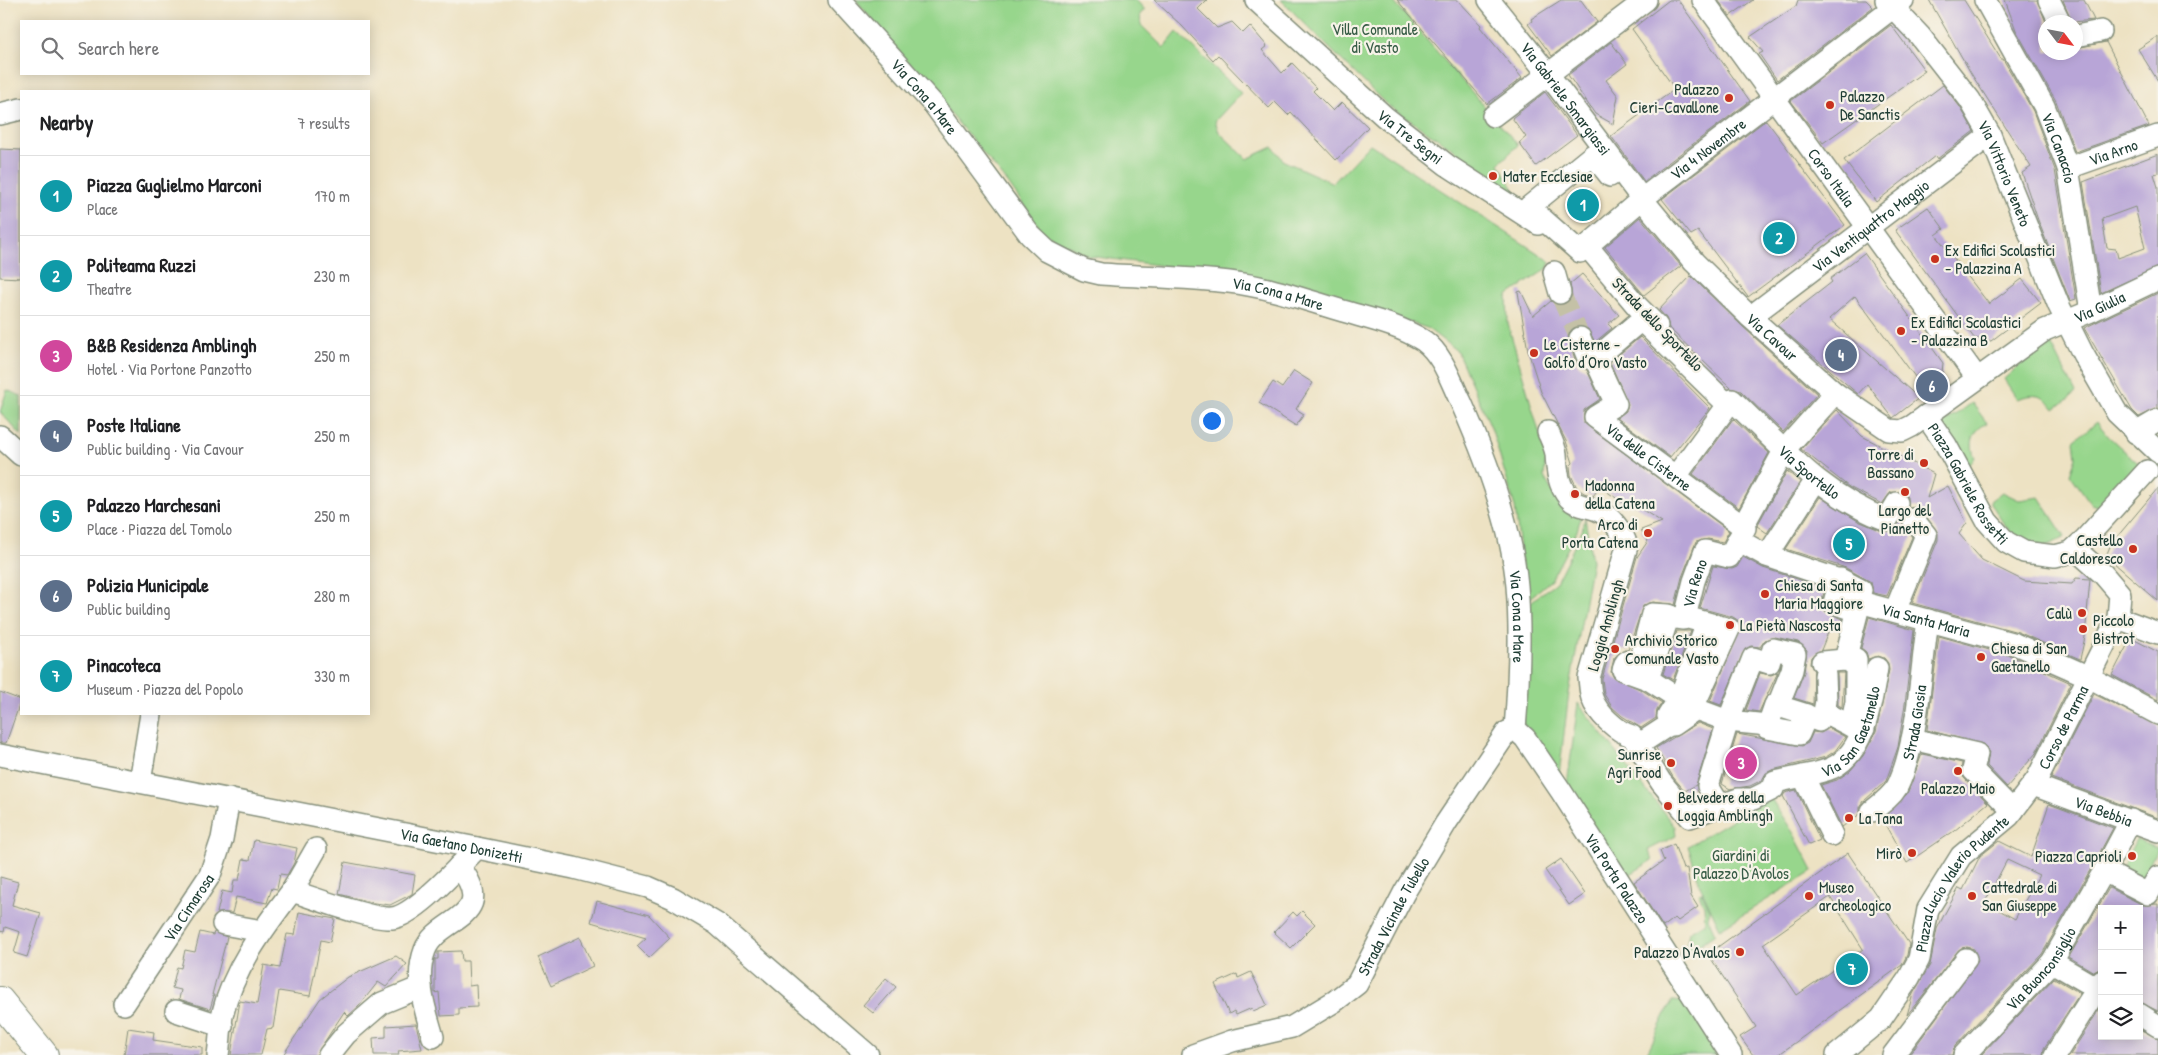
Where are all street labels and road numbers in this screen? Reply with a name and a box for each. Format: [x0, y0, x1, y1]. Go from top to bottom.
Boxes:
street label: Via Gabriele Smargiassi [1516, 37, 1616, 160]
street label: Via Cona a Mare [886, 54, 964, 139]
street label: Via Tre Segni [1372, 104, 1448, 169]
street label: Via Canaccio [2037, 109, 2081, 185]
street label: Via 4 Novembre [1665, 112, 1751, 185]
street label: Via Vittorio Veneto [1973, 116, 2037, 230]
street label: Via Arno [2086, 133, 2141, 171]
street label: Corso Italia [1803, 144, 1860, 211]
street label: Via Ventiquattro Maggio [1807, 174, 1934, 277]
street label: Via Cona a Mare [1231, 271, 1327, 316]
street label: Strada dello Sportello [1607, 272, 1709, 376]
street label: Via Giulia [2070, 285, 2129, 328]
street label: Via Cavour [1741, 308, 1803, 366]
street label: Via delle Cisterne [1601, 417, 1697, 496]
street label: Piazza Gabriele Rossetti [1923, 418, 2014, 549]
street label: Via Sportello [1773, 440, 1845, 505]
street label: Via Reno [1677, 555, 1712, 610]
street label: Via Cona a Mare [1504, 569, 1530, 664]
street label: Loggia Amblingh [1581, 576, 1629, 673]
street label: Via Santa Maria [1879, 597, 1972, 642]
street label: Corso de Parma [2033, 682, 2093, 773]
street label: Via San Gaetanello [1818, 684, 1885, 782]
street label: Strada Giosia [1897, 684, 1931, 762]
street label: Via Bebbia [2071, 790, 2135, 832]
street label: Piazza Lucio Valerio Pudente [1909, 809, 2014, 954]
street label: Via Gaetano Donizetti [398, 822, 525, 868]
street label: Via Porta Palazzo [1580, 829, 1654, 928]
street label: Strada Vicinale Tubello [1352, 852, 1435, 979]
street label: Via Cimarosa [158, 869, 219, 946]
street label: Via Buonconsiglio [2001, 922, 2081, 1015]

